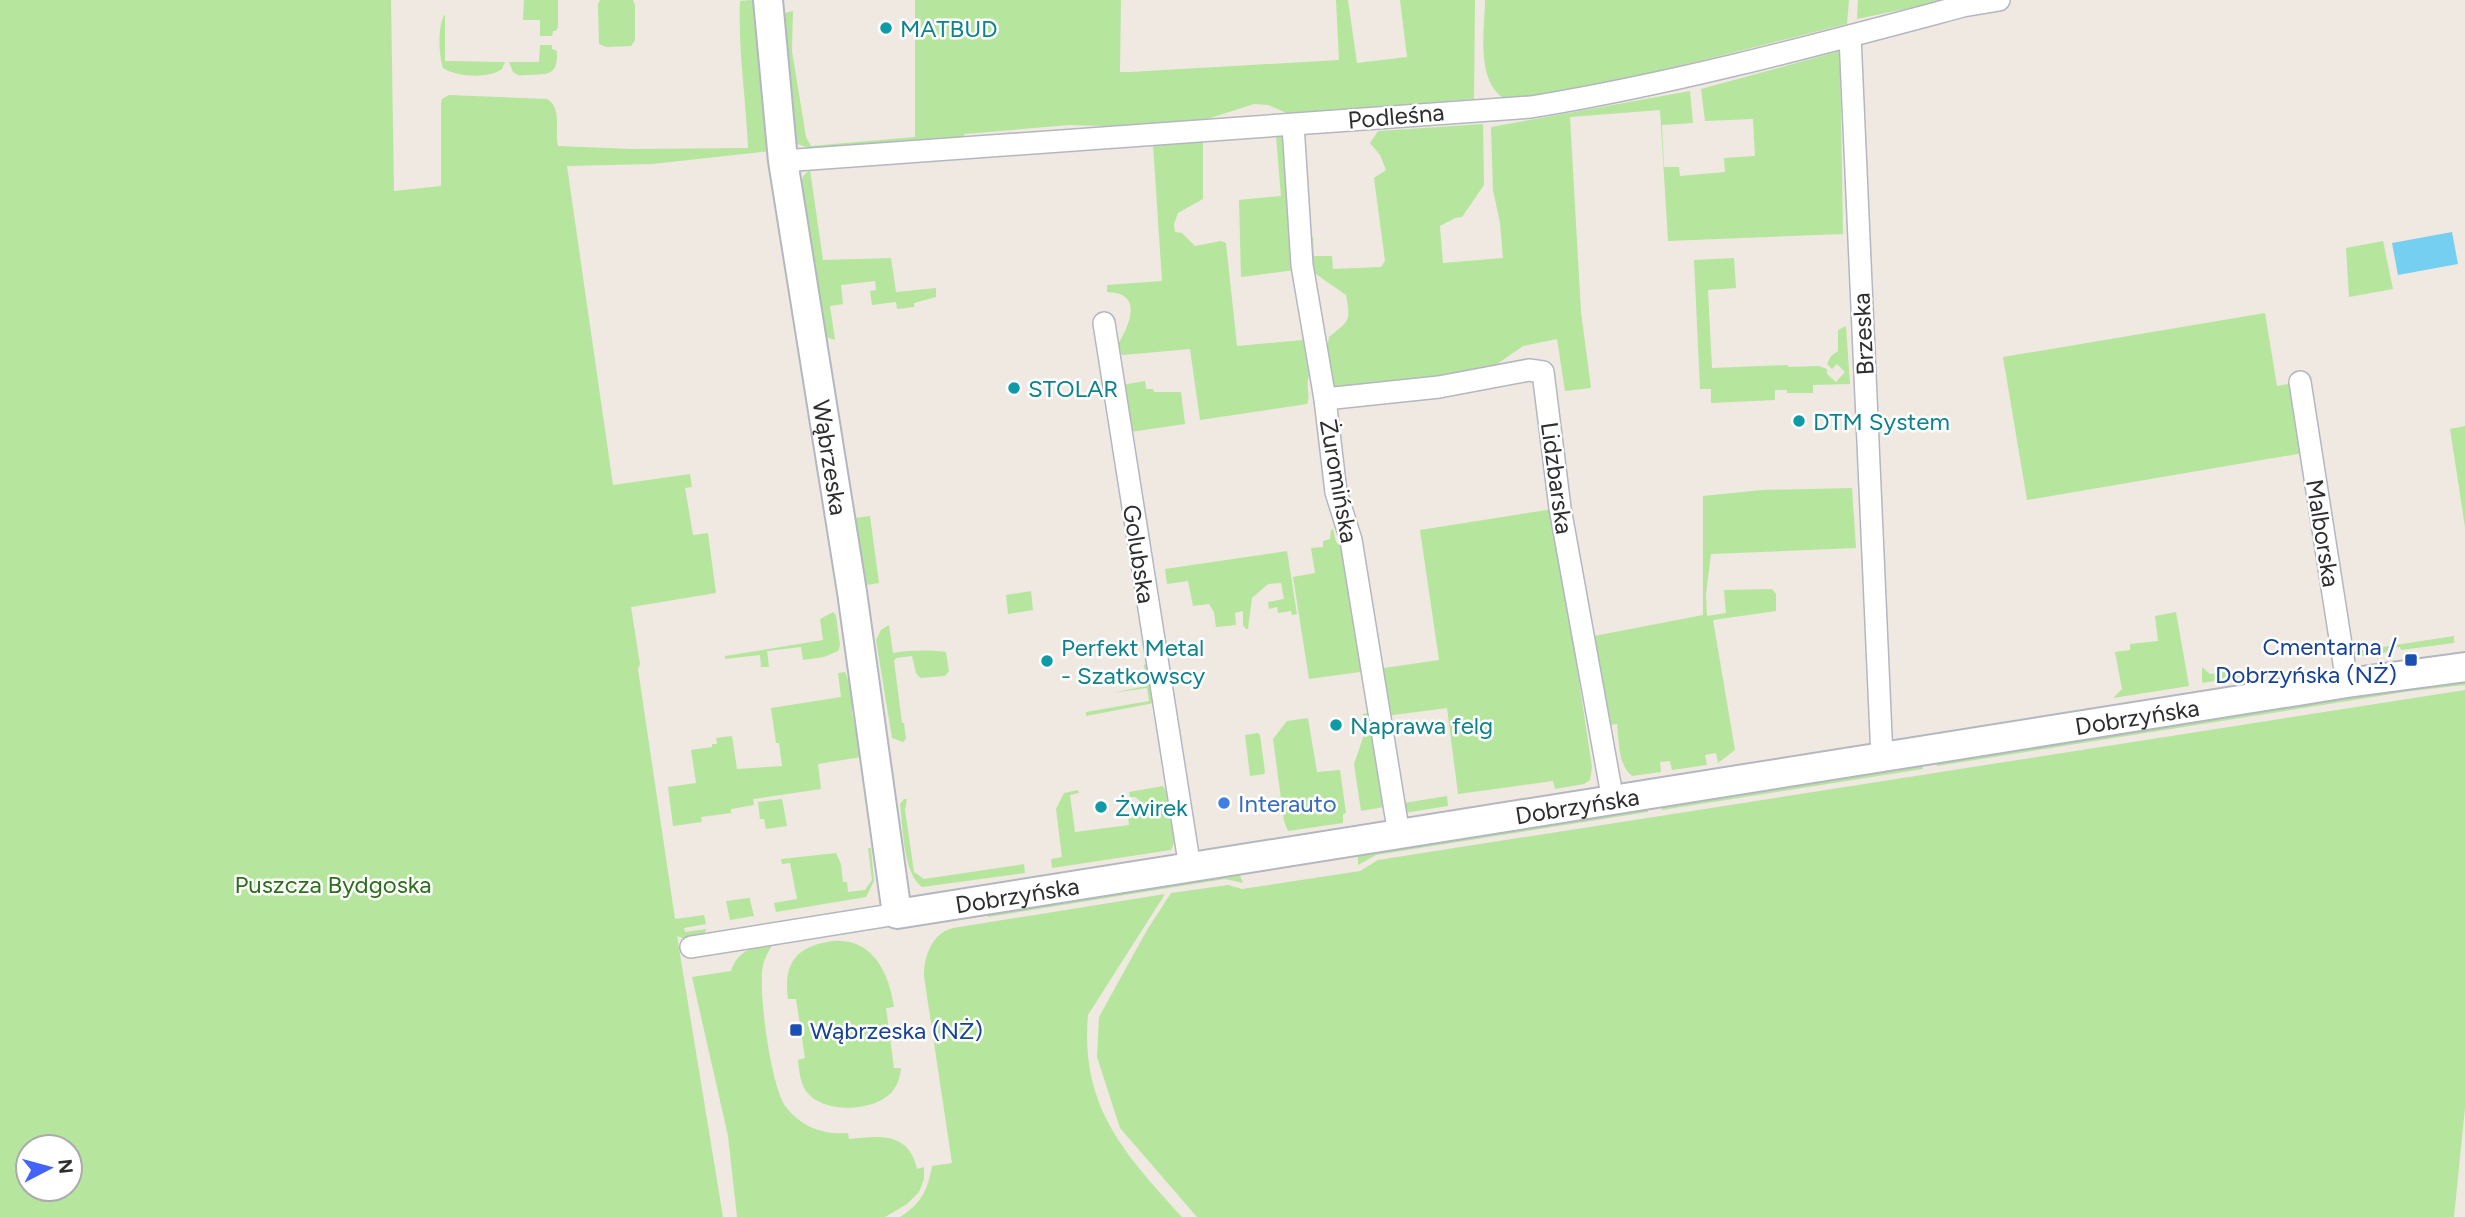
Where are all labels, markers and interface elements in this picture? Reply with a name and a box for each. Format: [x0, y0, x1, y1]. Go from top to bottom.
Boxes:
place label: MATBUD [900, 14, 998, 43]
marker: MATBUD [878, 20, 894, 36]
street label: Podleśna [1346, 97, 1446, 135]
street label: Brzeska [1846, 292, 1880, 376]
place label: STOLAR [1028, 374, 1118, 403]
marker: STOLAR [1006, 380, 1022, 396]
street label: Wąbrzeska [807, 398, 854, 517]
place label: DTM System [1813, 407, 1950, 436]
marker: DTM System [1791, 413, 1807, 429]
street label: Żuromińska [1314, 417, 1364, 545]
street label: Lidzbarska [1535, 420, 1579, 536]
street label: Malborska [2300, 477, 2346, 589]
street label: Golubska [1117, 502, 1161, 606]
place label: Cmentarna / Dobrzyńska (NŻ) [2215, 632, 2397, 689]
place label: Perfekt Metal - Szatkowscy [1061, 633, 1205, 690]
marker: Cmentarna / Dobrzyńska (NŻ) [2403, 652, 2419, 668]
marker: Perfekt Metal - Szatkowscy [1039, 653, 1055, 669]
street label: Dobrzyńska [2073, 692, 2201, 741]
place label: Naprawa felg [1350, 711, 1493, 740]
marker: Naprawa felg [1328, 717, 1344, 733]
street label: Dobrzyńska [1513, 781, 1641, 830]
place label: Interauto [1238, 789, 1337, 818]
place label: Żwirek [1115, 793, 1188, 822]
marker: Interauto [1216, 795, 1232, 811]
marker: Żwirek [1093, 799, 1109, 815]
park label: Puszcza Bydgoska [235, 870, 431, 899]
street label: Dobrzyńska [953, 871, 1081, 919]
place label: Wąbrzeska (NŻ) [810, 1016, 983, 1045]
marker: Wąbrzeska (NŻ) [788, 1022, 804, 1038]
north arrow [14, 1133, 84, 1203]
text: N [53, 1158, 78, 1175]

